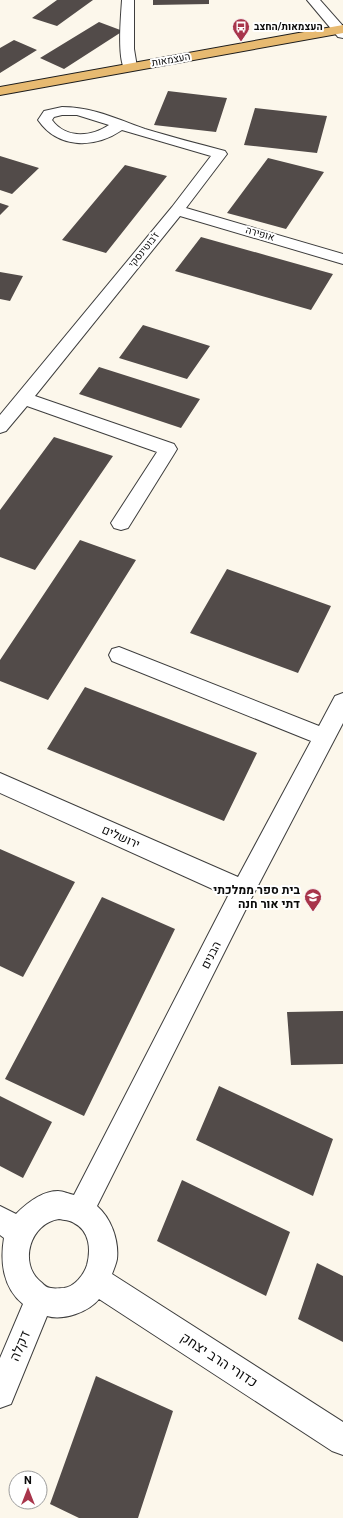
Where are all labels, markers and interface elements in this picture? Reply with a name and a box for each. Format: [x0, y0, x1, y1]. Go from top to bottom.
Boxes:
bus stop icon: העצמאות/החצב [231, 17, 251, 42]
place label: העצמאות/החצב [254, 20, 323, 34]
street label: העצמאות [151, 50, 192, 70]
street label: אופירה [244, 223, 276, 245]
street label: ז'בוטינסקי [125, 229, 163, 271]
street label: ירושלים [99, 821, 143, 853]
place label: בית ספר ממלכתי דתי אור חנה [213, 881, 300, 913]
school or university icon: בית ספר ממלכתי דתי אור חנה [303, 887, 323, 912]
street label: הבנים [196, 938, 226, 972]
street label: דקלה [4, 1327, 36, 1365]
street label: כדורי הרב יצחק [176, 1327, 262, 1393]
north arrow [8, 1470, 48, 1510]
text: N [24, 1472, 32, 1489]

